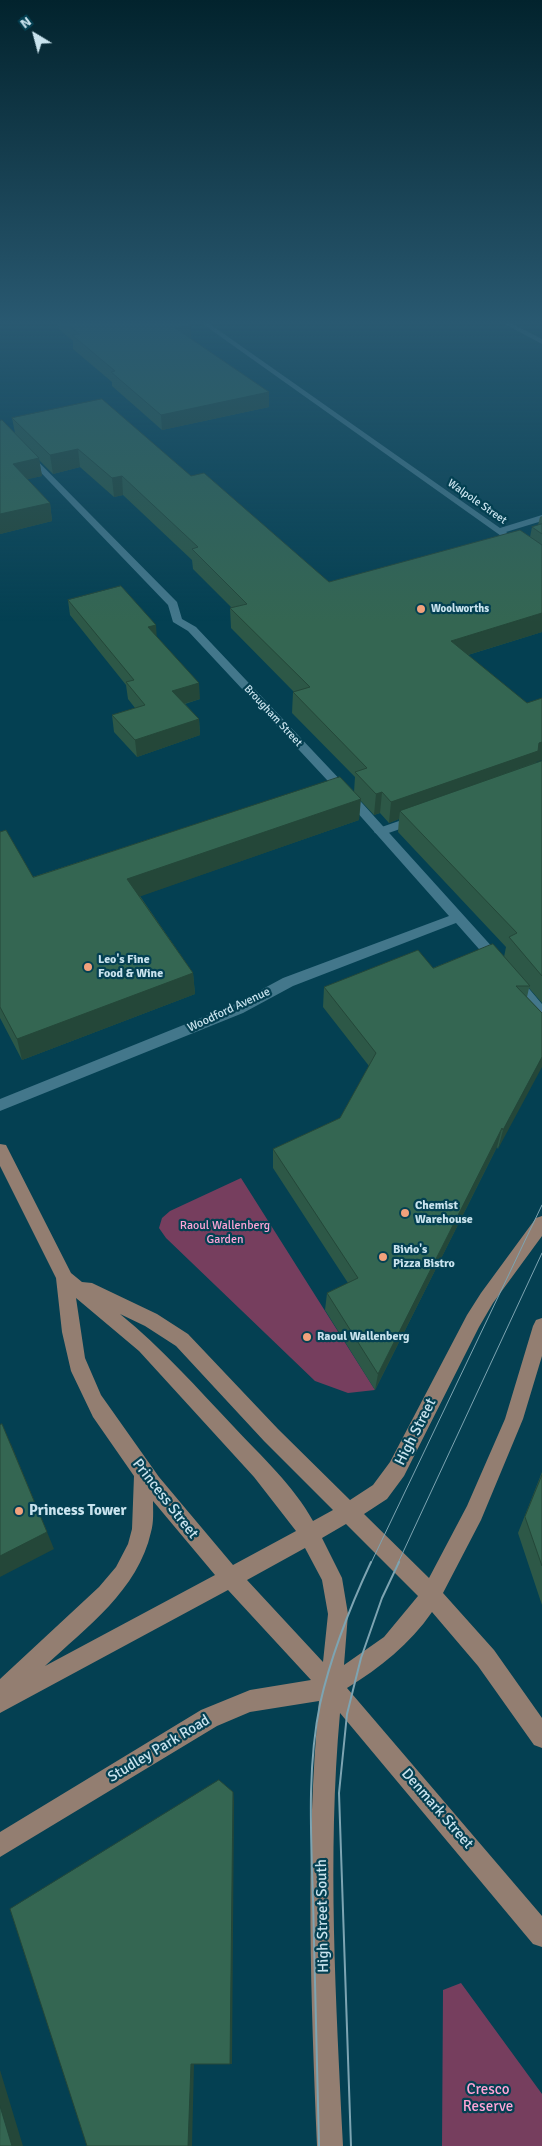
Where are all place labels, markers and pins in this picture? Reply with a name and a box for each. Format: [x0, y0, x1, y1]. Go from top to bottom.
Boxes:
place label: Woolworths [431, 602, 489, 616]
marker: Woolworths [415, 603, 427, 615]
place label: Leo's Fine Food & Wine [98, 953, 163, 981]
marker: Leo's Fine Food & Wine [82, 961, 94, 973]
place label: Chemist Warehouse [415, 1199, 473, 1227]
marker: Chemist Warehouse [399, 1207, 411, 1219]
place label: Bivio's Pizza Bistro [393, 1243, 455, 1271]
marker: Bivio's Pizza Bistro [377, 1251, 389, 1263]
place label: Raoul Wallenberg [317, 1330, 410, 1344]
marker: Raoul Wallenberg [301, 1331, 313, 1343]
place label: Princess Tower [29, 1502, 126, 1520]
marker: Princess Tower [13, 1505, 25, 1517]

